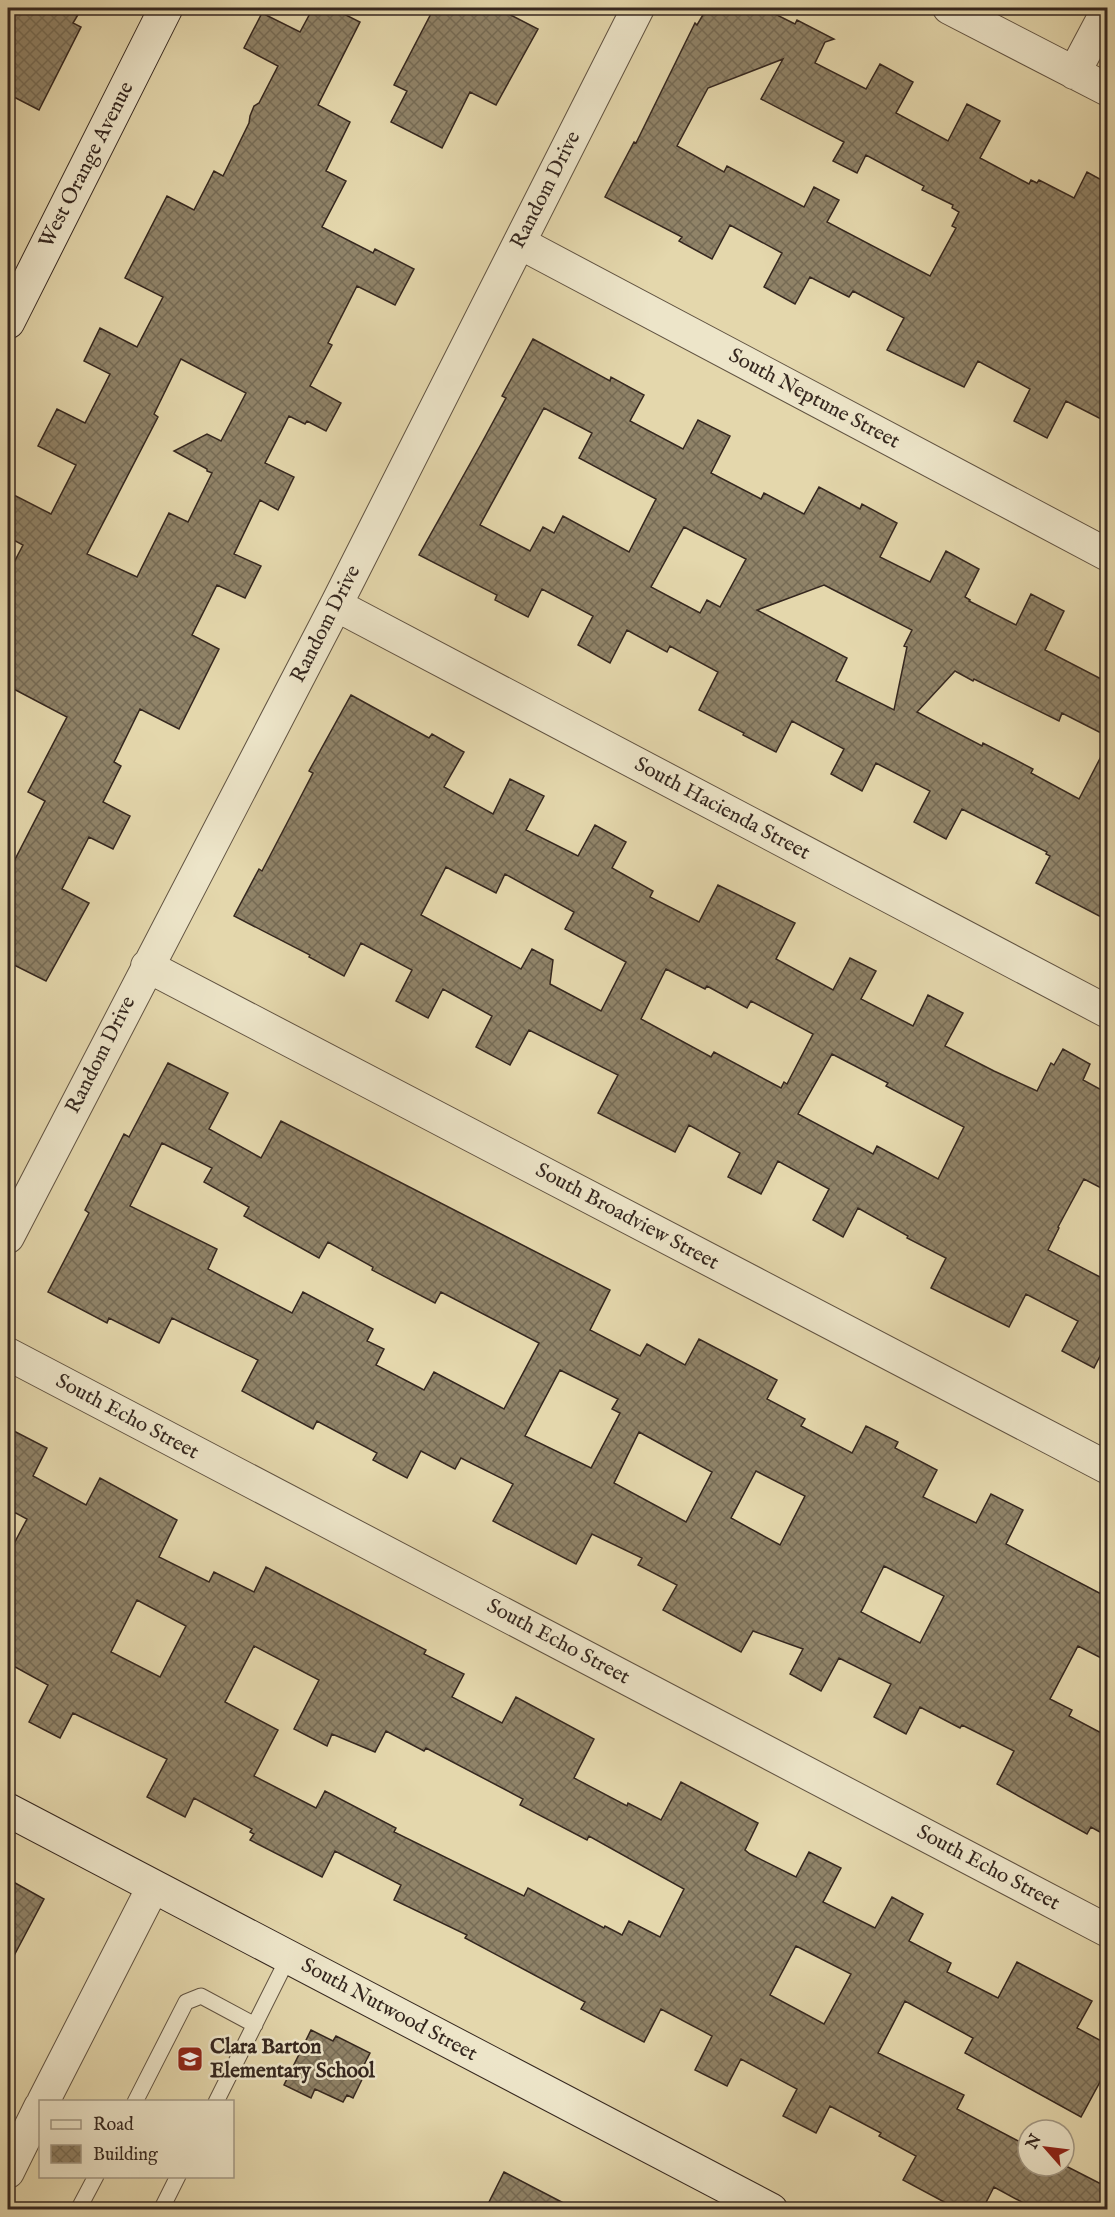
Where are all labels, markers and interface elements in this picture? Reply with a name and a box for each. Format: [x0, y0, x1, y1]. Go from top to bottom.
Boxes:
street label: West Orange Avenue [33, 77, 141, 253]
street label: Random Drive [505, 126, 587, 253]
street label: South Neptune Street [724, 342, 904, 456]
street label: Random Drive [285, 560, 367, 687]
street label: South Hacienda Street [629, 751, 815, 867]
street label: Random Drive [60, 991, 142, 1118]
street label: South Broadview Street [531, 1157, 723, 1277]
street label: South Echo Street [51, 1368, 203, 1466]
street label: South Echo Street [482, 1593, 634, 1691]
street label: South Echo Street [912, 1819, 1064, 1917]
street label: South Nutwood Street [296, 1952, 482, 2068]
place label: Clara Barton Elementary School [210, 2034, 376, 2085]
school or university icon: Clara Barton Elementary School [175, 2044, 205, 2074]
legend [39, 2100, 234, 2178]
text: Road [93, 2114, 134, 2137]
north arrow [1016, 2118, 1076, 2178]
text: N [1022, 2131, 1047, 2154]
text: Building [93, 2144, 158, 2167]

